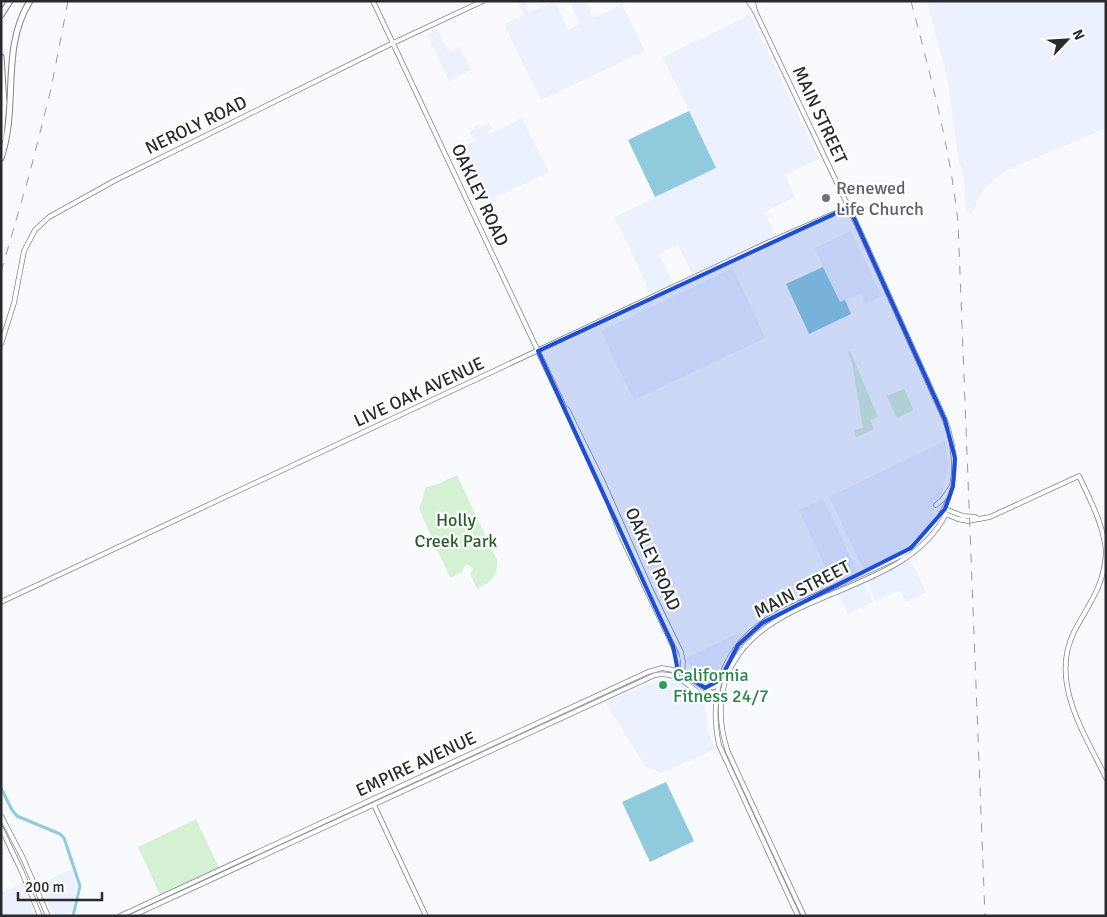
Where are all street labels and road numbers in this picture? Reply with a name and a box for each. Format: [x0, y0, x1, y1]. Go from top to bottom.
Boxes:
street label: MAIN STREET [788, 63, 852, 168]
street label: NEROLY ROAD [142, 91, 250, 159]
street label: OAKLEY ROAD [447, 140, 513, 250]
street label: LIVE OAK AVENUE [350, 352, 488, 432]
street label: OAKLEY ROAD [620, 504, 686, 614]
street label: MAIN STREET [750, 555, 854, 623]
street label: EMPIRE AVENUE [352, 727, 480, 801]

